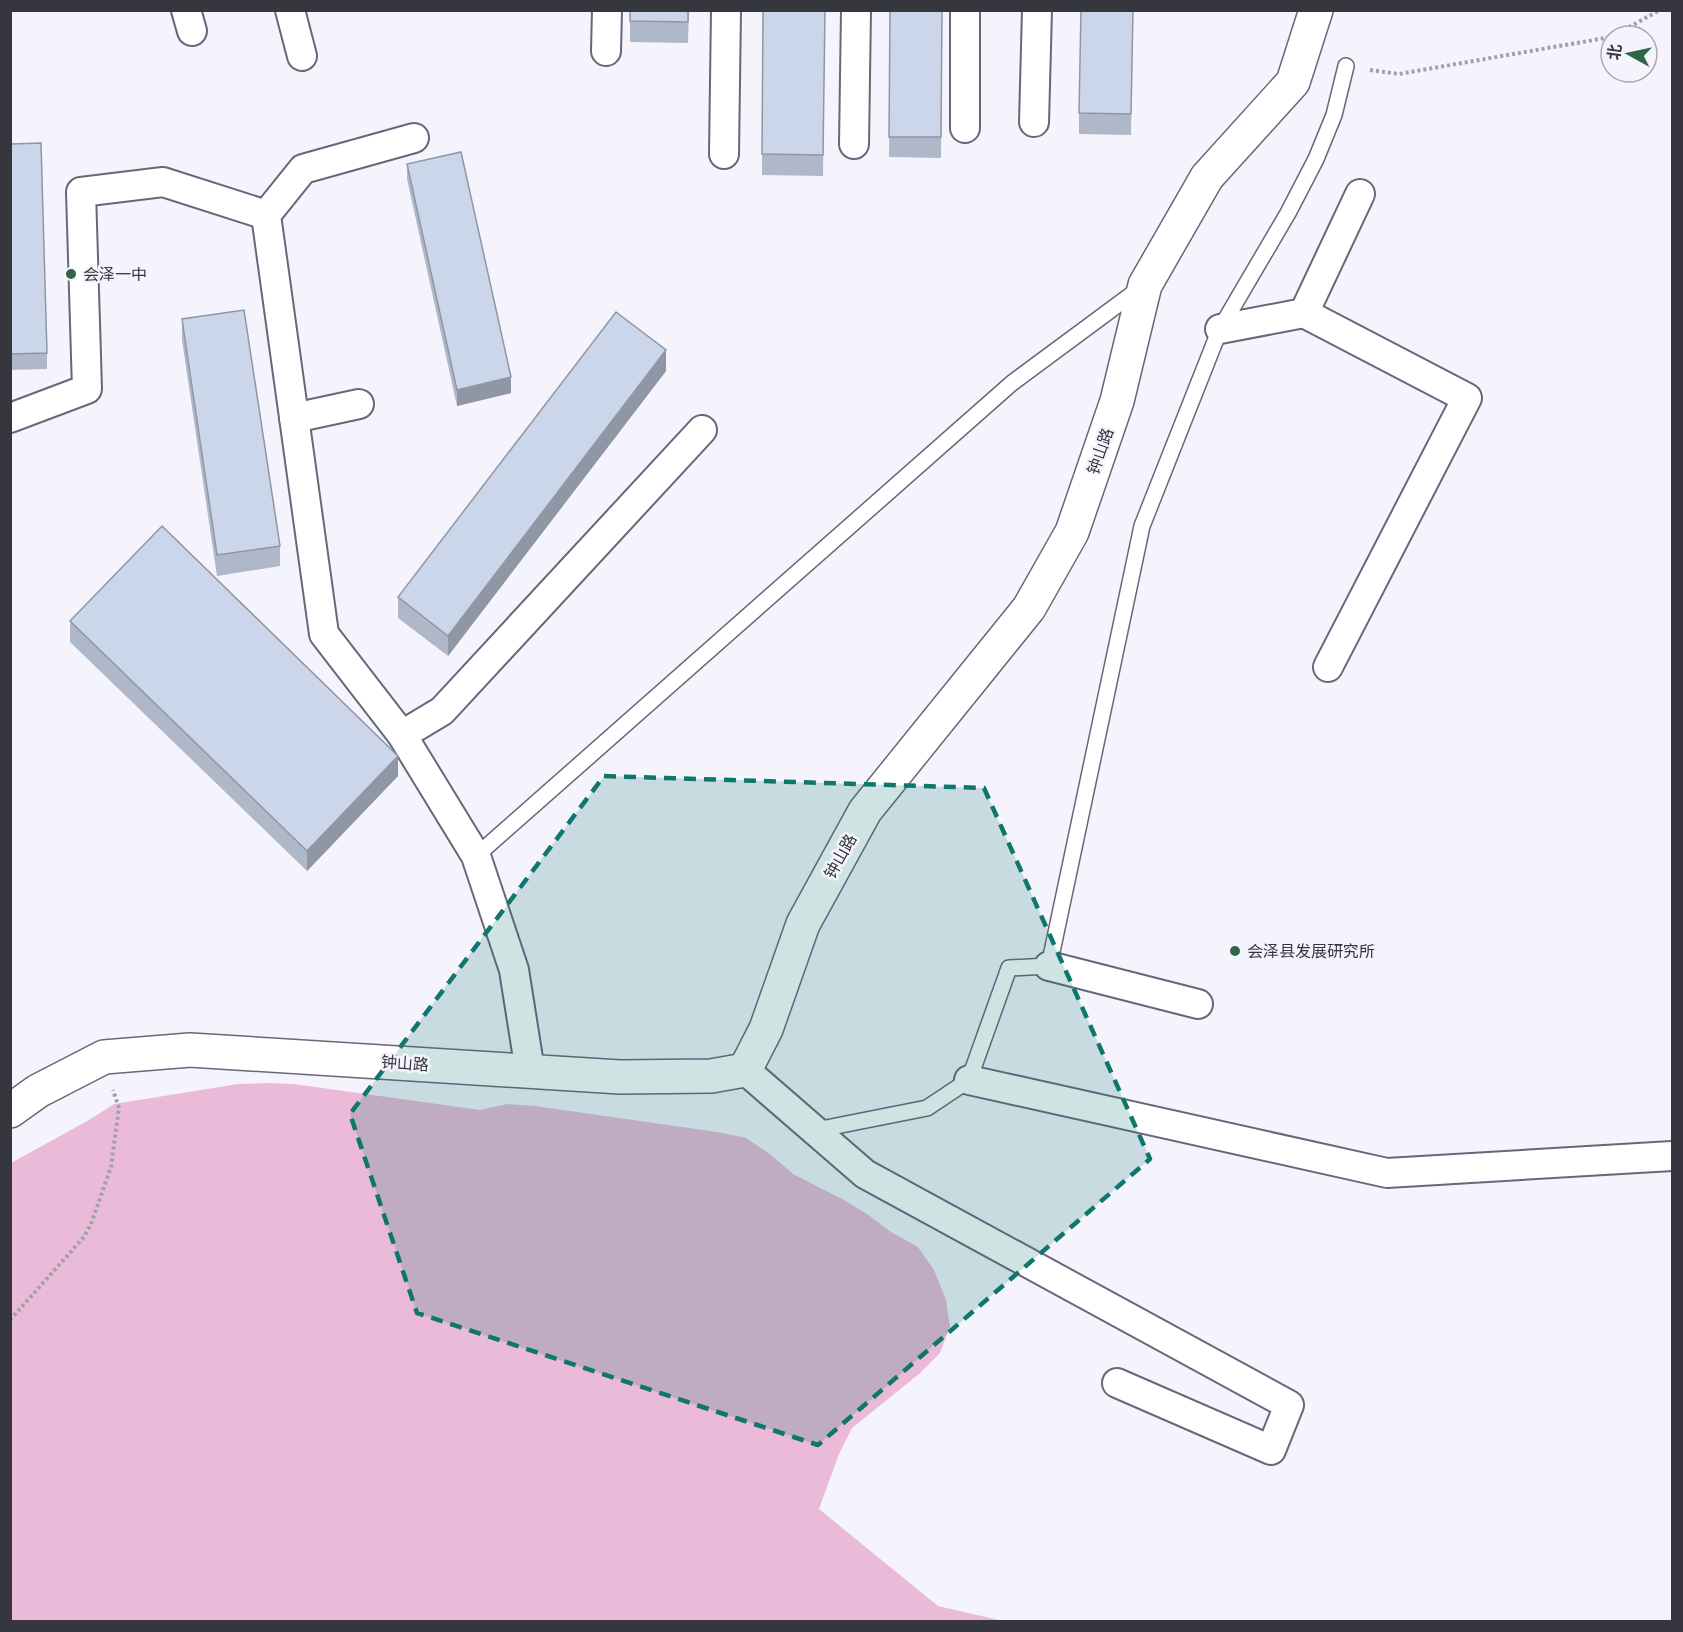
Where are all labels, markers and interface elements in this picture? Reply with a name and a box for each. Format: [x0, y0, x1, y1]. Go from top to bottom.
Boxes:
north arrow [1599, 24, 1659, 84]
text: 北 [1602, 42, 1626, 61]
place label: 会泽一中 [83, 263, 147, 285]
marker: 会泽一中 [64, 267, 78, 281]
street label: 钟山路 [1082, 425, 1118, 477]
street label: 钟山路 [819, 830, 861, 882]
place label: 会泽县发展研究所 [1247, 940, 1375, 962]
marker: 会泽县发展研究所 [1228, 944, 1242, 958]
street label: 钟山路 [380, 1050, 430, 1076]

